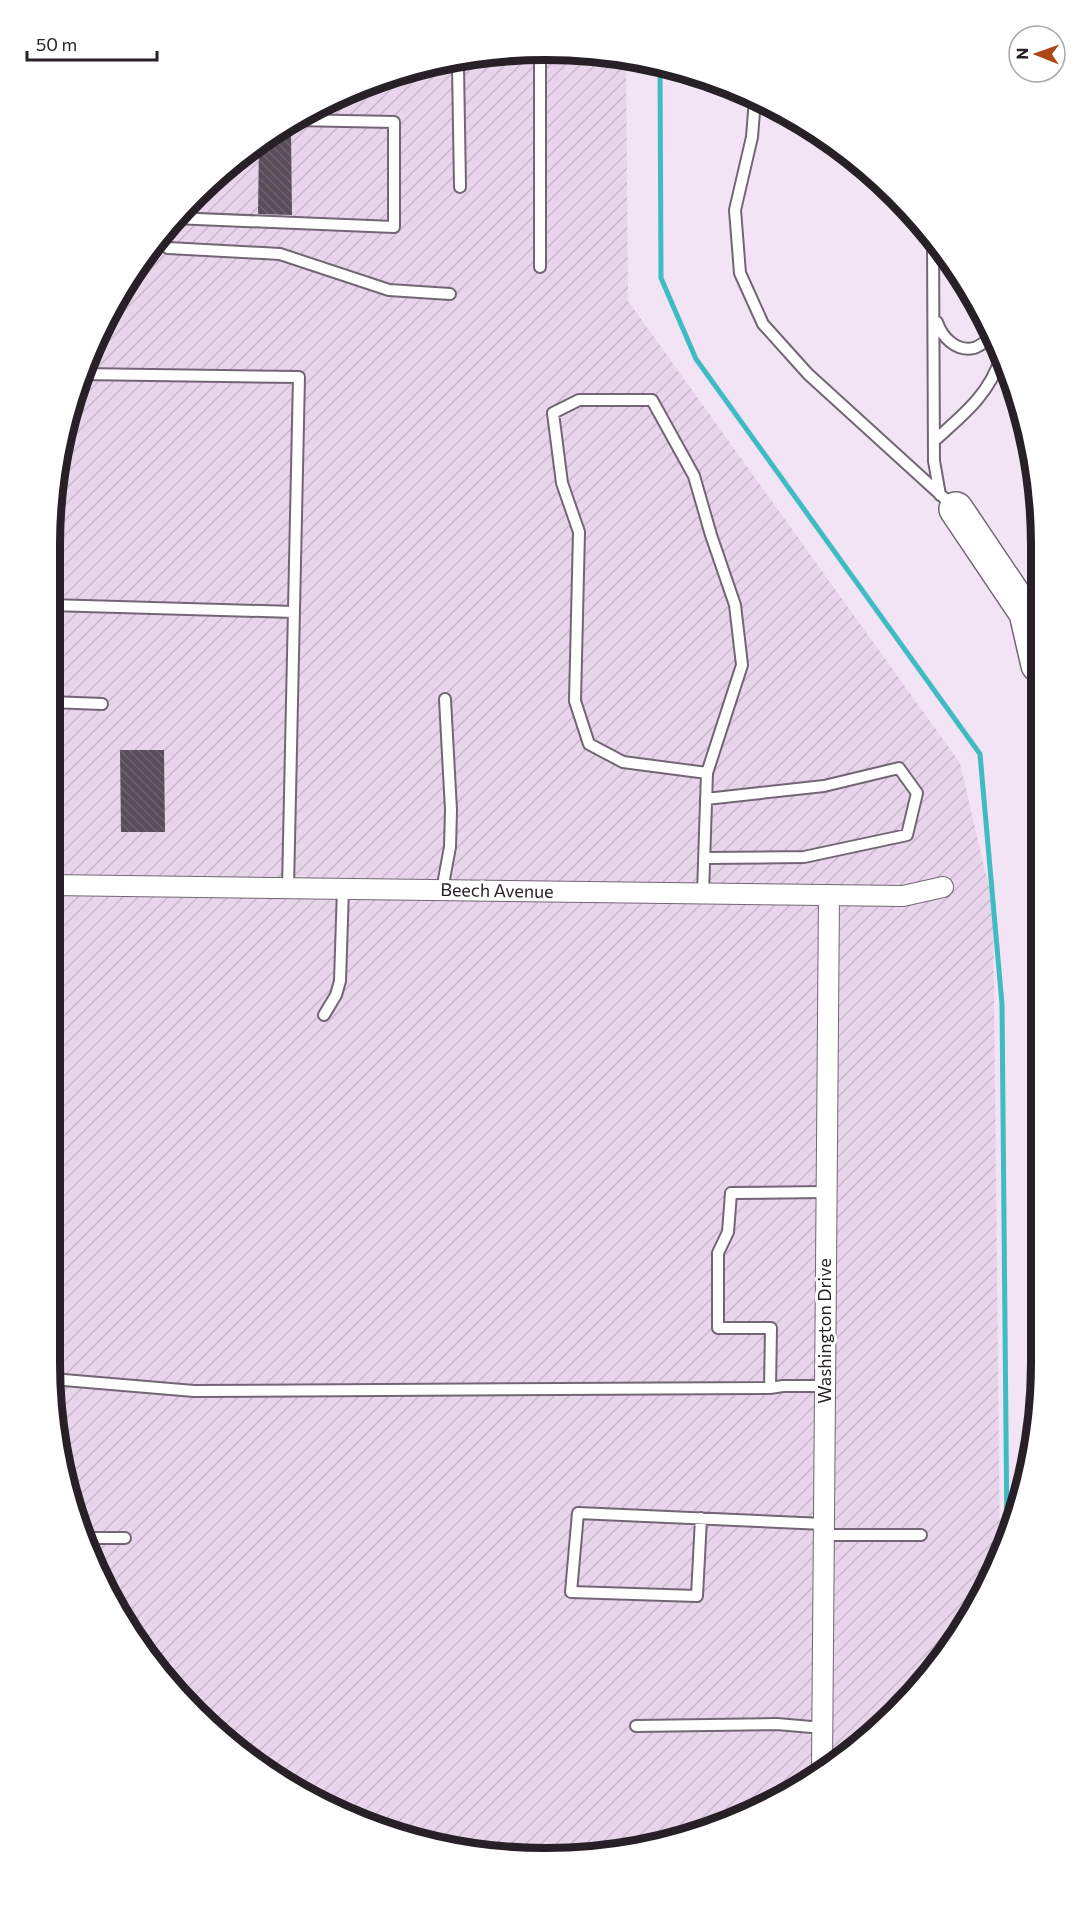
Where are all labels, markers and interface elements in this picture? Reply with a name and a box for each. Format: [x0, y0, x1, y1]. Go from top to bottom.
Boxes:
scale bar [27, 24, 158, 62]
north arrow [1007, 24, 1067, 84]
text: 50 m [36, 33, 77, 55]
text: N [1012, 48, 1031, 60]
street label: Beech Avenue [440, 878, 554, 902]
street label: Washington Drive [813, 1258, 835, 1404]

